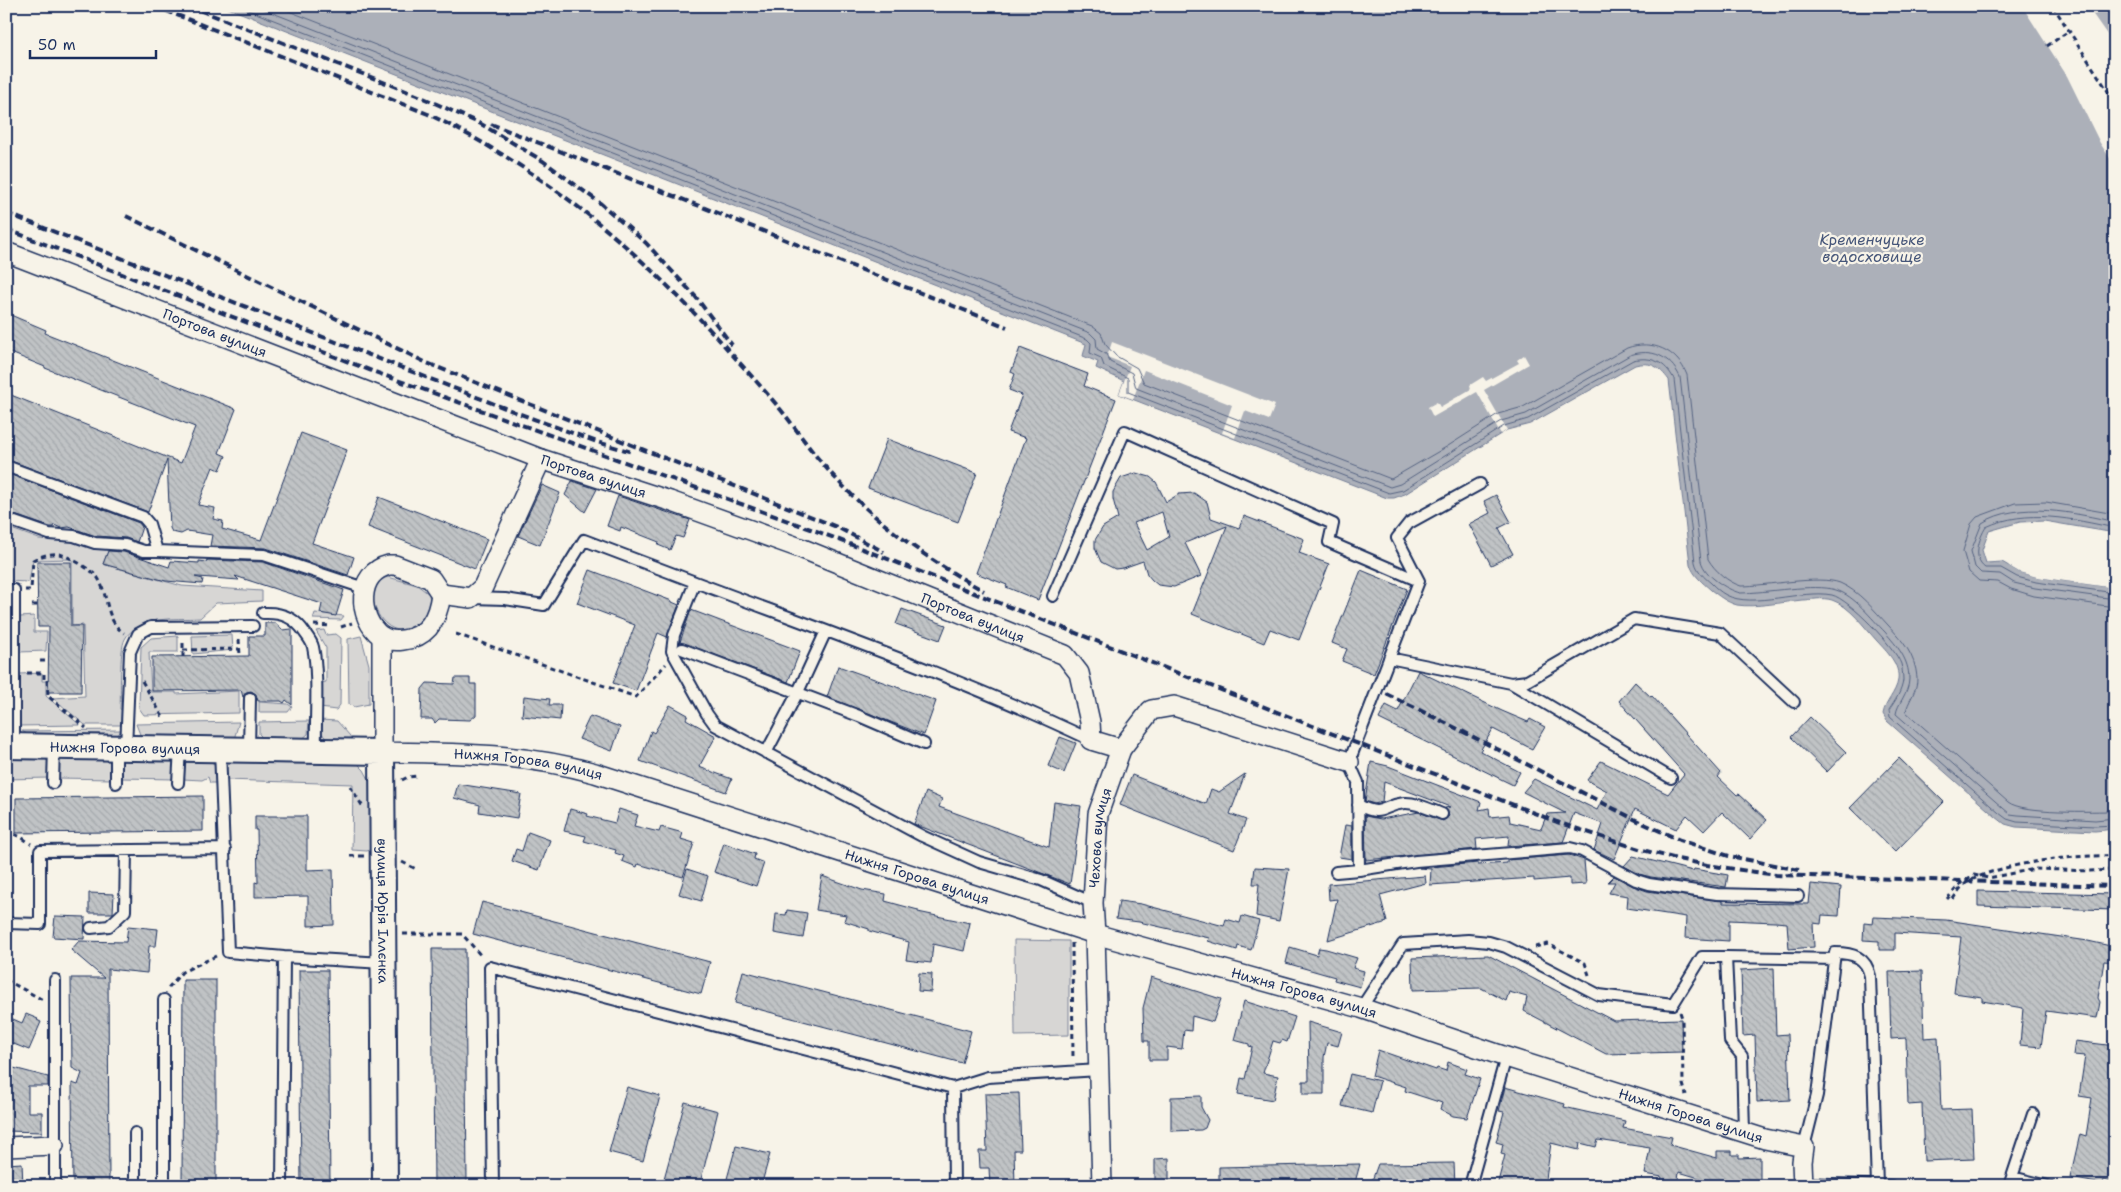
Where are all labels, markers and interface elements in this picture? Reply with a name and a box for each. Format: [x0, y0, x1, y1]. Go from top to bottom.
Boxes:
scale bar [30, 28, 156, 60]
text: 50 m [38, 35, 76, 55]
water label: Кременчуцьке водосховище [1819, 230, 1925, 267]
street label: Портова вулиця [160, 305, 269, 361]
street label: Портова вулиця [539, 451, 649, 502]
street label: Портова вулиця [919, 589, 1027, 647]
street label: Нижня Горова вулиця [49, 738, 200, 758]
street label: Нижня Горова вулиця [453, 744, 605, 784]
street label: Чехова вулиця [1085, 785, 1116, 888]
street label: вулиця Юрія Іллєнка [374, 838, 393, 984]
street label: Нижня Горова вулиця [843, 845, 991, 908]
street label: Нижня Горова вулиця [1229, 963, 1379, 1022]
street label: Нижня Горова вулиця [1616, 1084, 1765, 1147]

